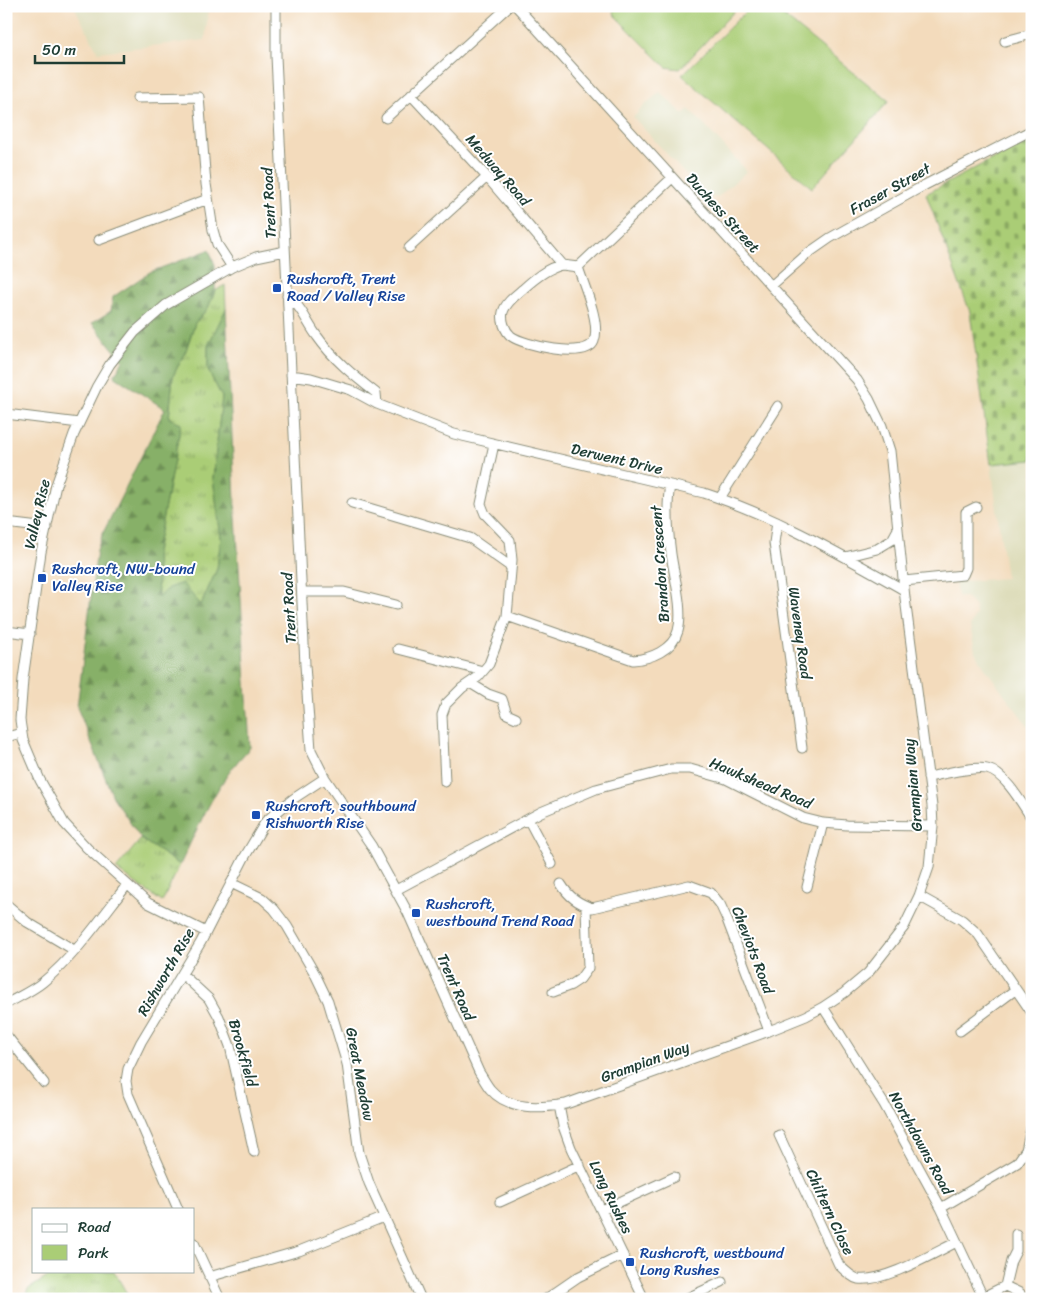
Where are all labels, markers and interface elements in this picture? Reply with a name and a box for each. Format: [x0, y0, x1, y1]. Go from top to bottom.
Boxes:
scale bar [35, 32, 124, 64]
text: 50 m [42, 37, 77, 63]
street label: Medway Road [459, 128, 538, 213]
street label: Fraser Street [844, 155, 936, 222]
street label: Trent Road [254, 166, 284, 239]
street label: Duchess Street [680, 167, 767, 260]
place label: Rushcroft, Trent Road / Valley Rise [287, 266, 406, 309]
marker: Rushcroft, Trent Road / Valley Rise [271, 282, 283, 294]
street label: Derwent Drive [569, 436, 666, 482]
street label: Valley Rise [16, 476, 58, 552]
street label: Brandon Crescent [643, 504, 677, 623]
place label: Rushcroft, NW-bound Valley Rise [52, 556, 196, 599]
street label: Trent Road [274, 571, 304, 644]
marker: Rushcroft, NW-bound Valley Rise [36, 572, 48, 584]
street label: Waveney Road [781, 585, 819, 682]
street label: Grampian Way [896, 737, 930, 832]
street label: Hawkshead Road [705, 750, 818, 817]
place label: Rushcroft, southbound Rishworth Rise [266, 793, 417, 836]
marker: Rushcroft, southbound Rishworth Rise [250, 809, 262, 821]
place label: Rushcroft, westbound Trend Road [426, 891, 575, 934]
street label: Cheviots Road [724, 902, 782, 999]
marker: Rushcroft, westbound Trend Road [410, 907, 422, 919]
street label: Rishworth Rise [130, 923, 202, 1021]
street label: Trent Road [430, 949, 483, 1026]
street label: Brookfield [221, 1016, 265, 1091]
street label: Great Meadow [338, 1025, 382, 1124]
street label: Grampian Way [597, 1034, 693, 1090]
street label: Northdowns Road [882, 1086, 961, 1201]
street label: Long Rushes [582, 1156, 640, 1238]
street label: Chiltern Close [799, 1164, 862, 1260]
legend [32, 1208, 195, 1272]
text: Road [78, 1214, 111, 1240]
text: Park [78, 1240, 109, 1266]
place label: Rushcroft, westbound Long Rushes [640, 1240, 785, 1283]
marker: Rushcroft, westbound Long Rushes [624, 1256, 636, 1268]

